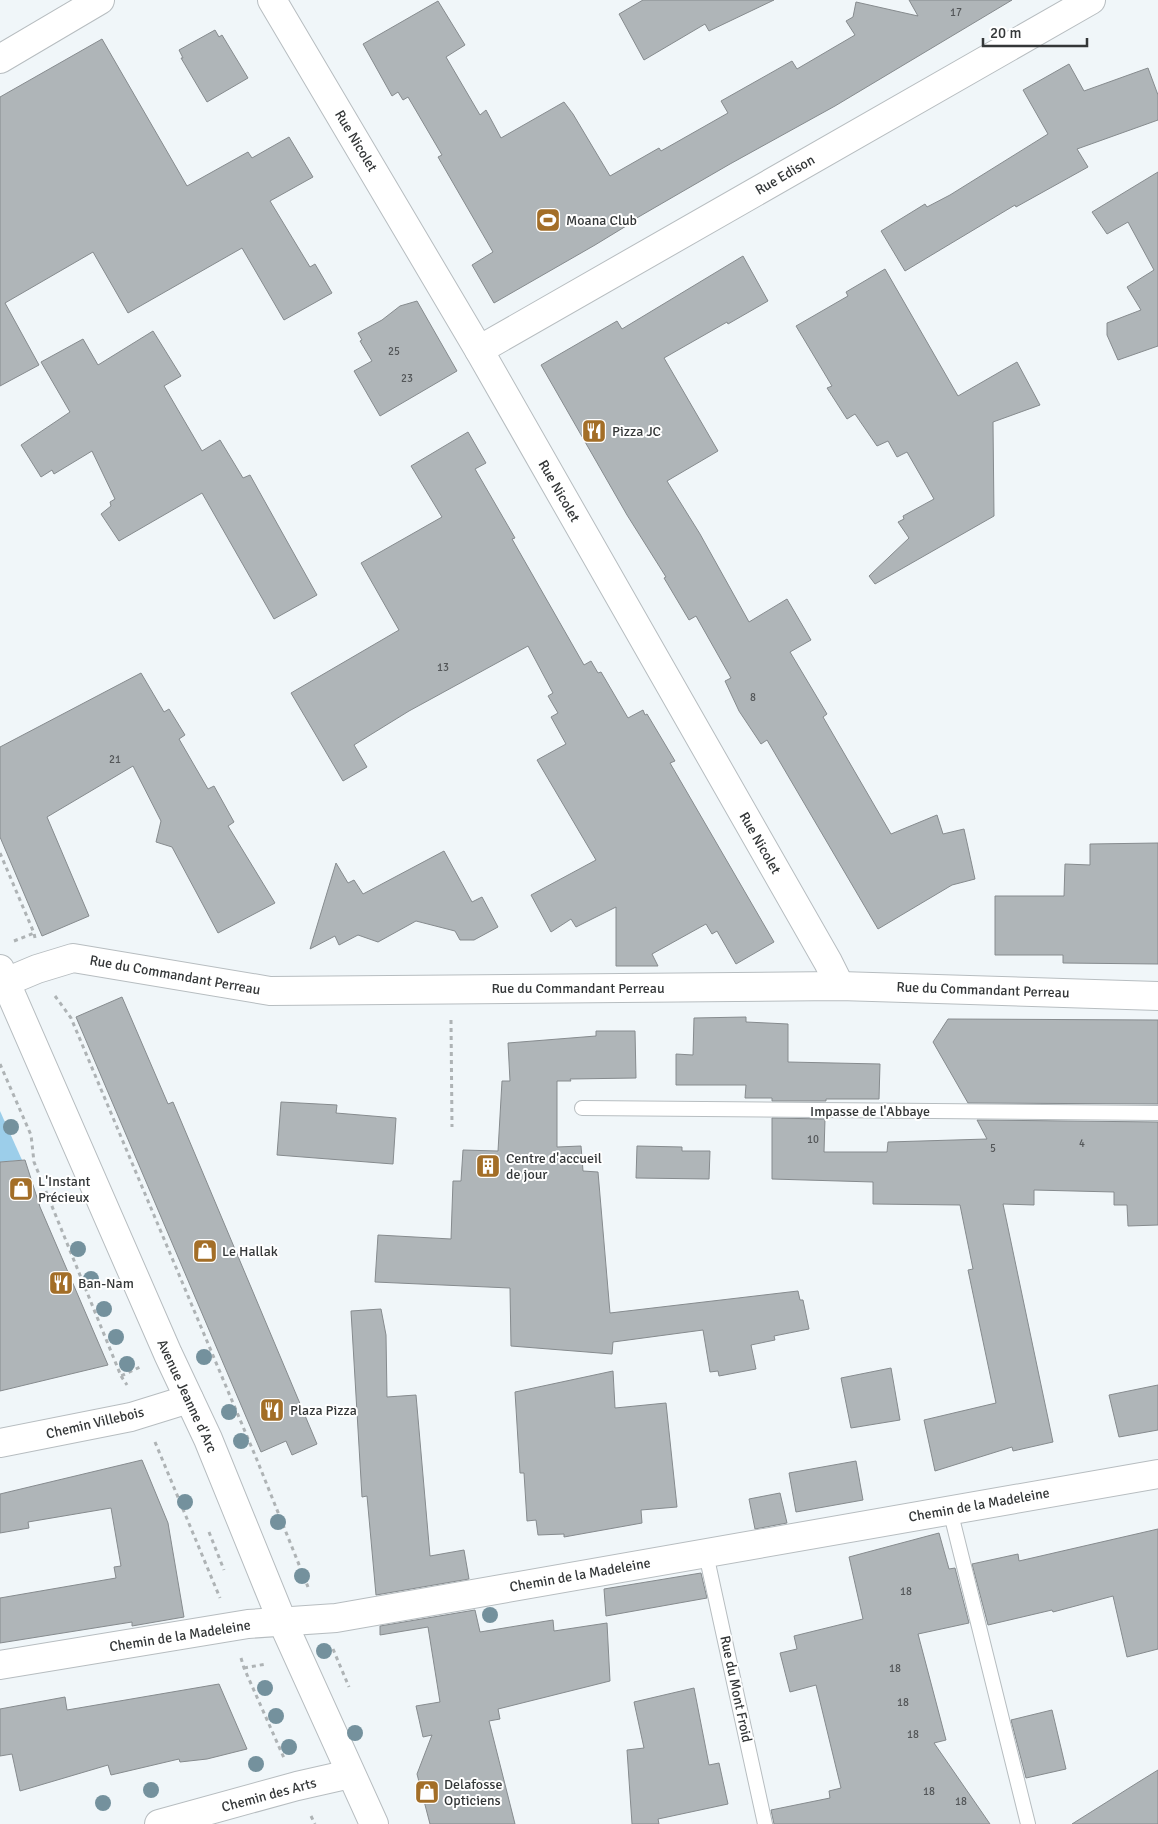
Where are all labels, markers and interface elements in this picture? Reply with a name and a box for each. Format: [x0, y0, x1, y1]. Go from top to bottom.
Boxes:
house number: 17 [950, 6, 962, 19]
scale bar [983, 15, 1087, 47]
text: 20 m [990, 24, 1021, 42]
street label: Rue Nicolet [331, 107, 381, 175]
street label: Rue Edison [752, 151, 818, 199]
sports icon: Moana Club [535, 207, 561, 233]
place label: Moana Club [566, 212, 637, 229]
house number: 25 [388, 345, 400, 358]
house number: 23 [401, 372, 413, 385]
restaurant icon: Pizza JC [581, 418, 607, 444]
place label: Pizza JC [612, 423, 661, 440]
street label: Rue Nicolet [534, 457, 584, 525]
house number: 13 [437, 661, 449, 674]
house number: 8 [750, 691, 756, 704]
house number: 21 [109, 753, 121, 766]
street label: Rue Nicolet [735, 809, 785, 877]
street label: Rue du Commandant Perreau [88, 952, 262, 998]
street label: Rue du Commandant Perreau [896, 978, 1070, 1002]
street label: Rue du Commandant Perreau [491, 980, 665, 997]
street label: Impasse de l'Abbaye [810, 1103, 930, 1120]
house number: 10 [807, 1133, 819, 1146]
house number: 4 [1079, 1137, 1085, 1150]
house number: 5 [990, 1142, 996, 1155]
place label: Centre d'accueil de jour [506, 1150, 602, 1183]
building icon: Centre d'accueil de jour [475, 1153, 501, 1179]
place label: L'Instant Précieux [38, 1173, 91, 1206]
shop icon: L'Instant Précieux [8, 1176, 34, 1202]
shop icon: Le Hallak [192, 1238, 218, 1264]
place label: Le Hallak [222, 1243, 278, 1260]
restaurant icon: Ban-Nam [48, 1270, 74, 1296]
place label: Ban-Nam [78, 1275, 134, 1292]
street label: Avenue Jeanne d'Arc [153, 1337, 221, 1456]
restaurant icon: Plaza Pizza [259, 1397, 285, 1423]
place label: Plaza Pizza [290, 1402, 357, 1419]
street label: Chemin Villebois [44, 1403, 146, 1443]
street label: Chemin de la Madeleine [907, 1484, 1051, 1526]
street label: Chemin de la Madeleine [508, 1554, 652, 1596]
house number: 18 [900, 1585, 912, 1598]
street label: Chemin de la Madeleine [108, 1616, 252, 1656]
street label: Rue du Mont Froid [716, 1634, 756, 1744]
house number: 18 [889, 1662, 901, 1675]
house number: 18 [897, 1696, 909, 1709]
house number: 18 [907, 1728, 919, 1741]
street label: Chemin des Arts [220, 1774, 318, 1816]
place label: Delafosse Opticiens [444, 1776, 502, 1809]
shop icon: Delafosse Opticiens [414, 1779, 440, 1805]
house number: 18 [923, 1785, 935, 1798]
house number: 18 [955, 1795, 967, 1808]

